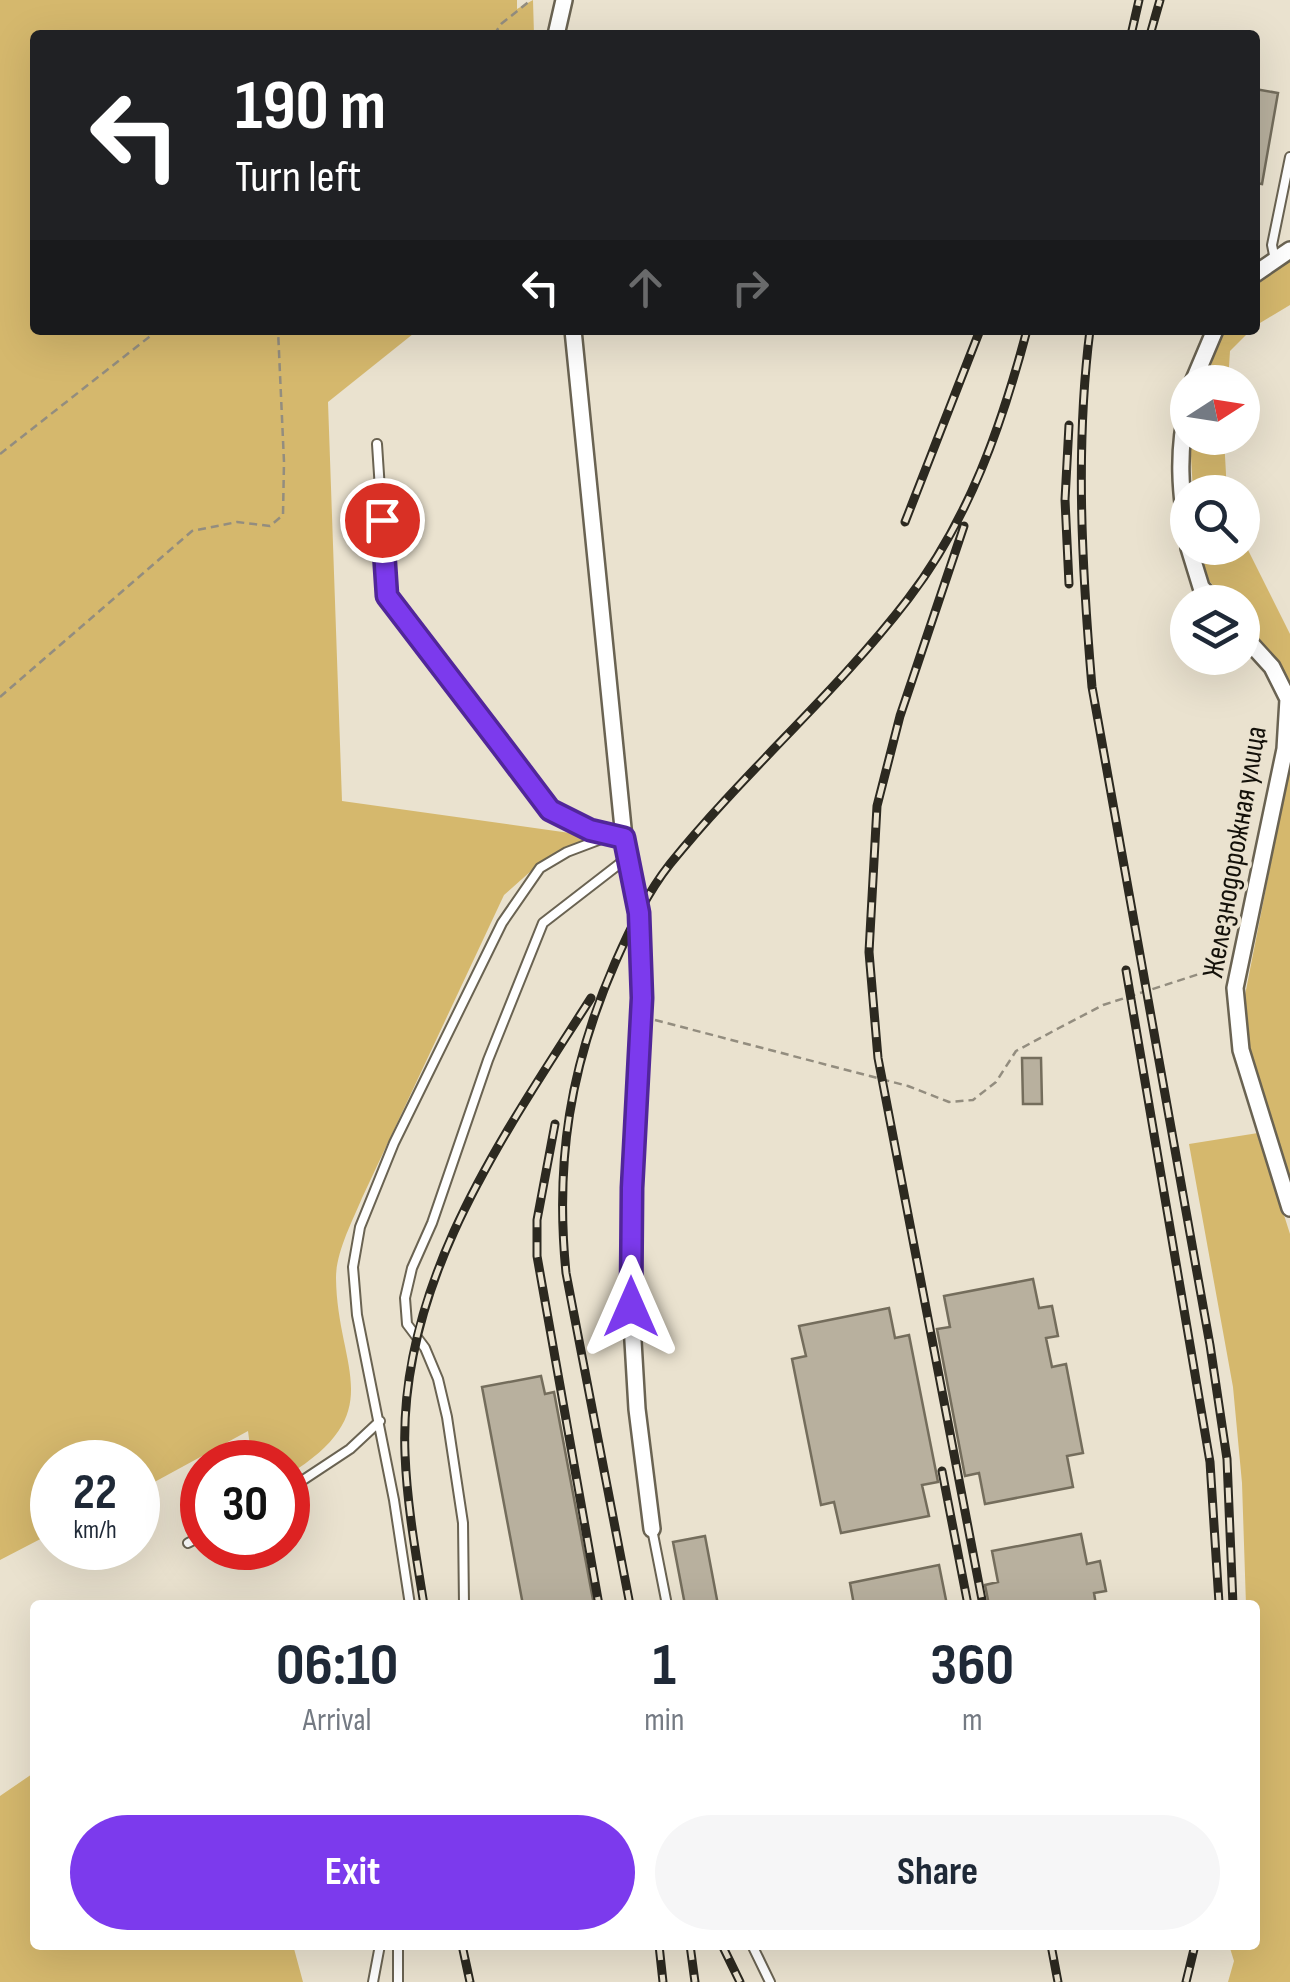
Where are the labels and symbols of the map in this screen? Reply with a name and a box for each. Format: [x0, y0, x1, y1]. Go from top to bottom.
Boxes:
north arrow [1170, 365, 1260, 455]
pin [340, 478, 425, 563]
street label: Железнодорожная улица [1195, 724, 1275, 981]
position arrow [579, 1255, 683, 1359]
speed limit sign: 30 [180, 1440, 310, 1570]

